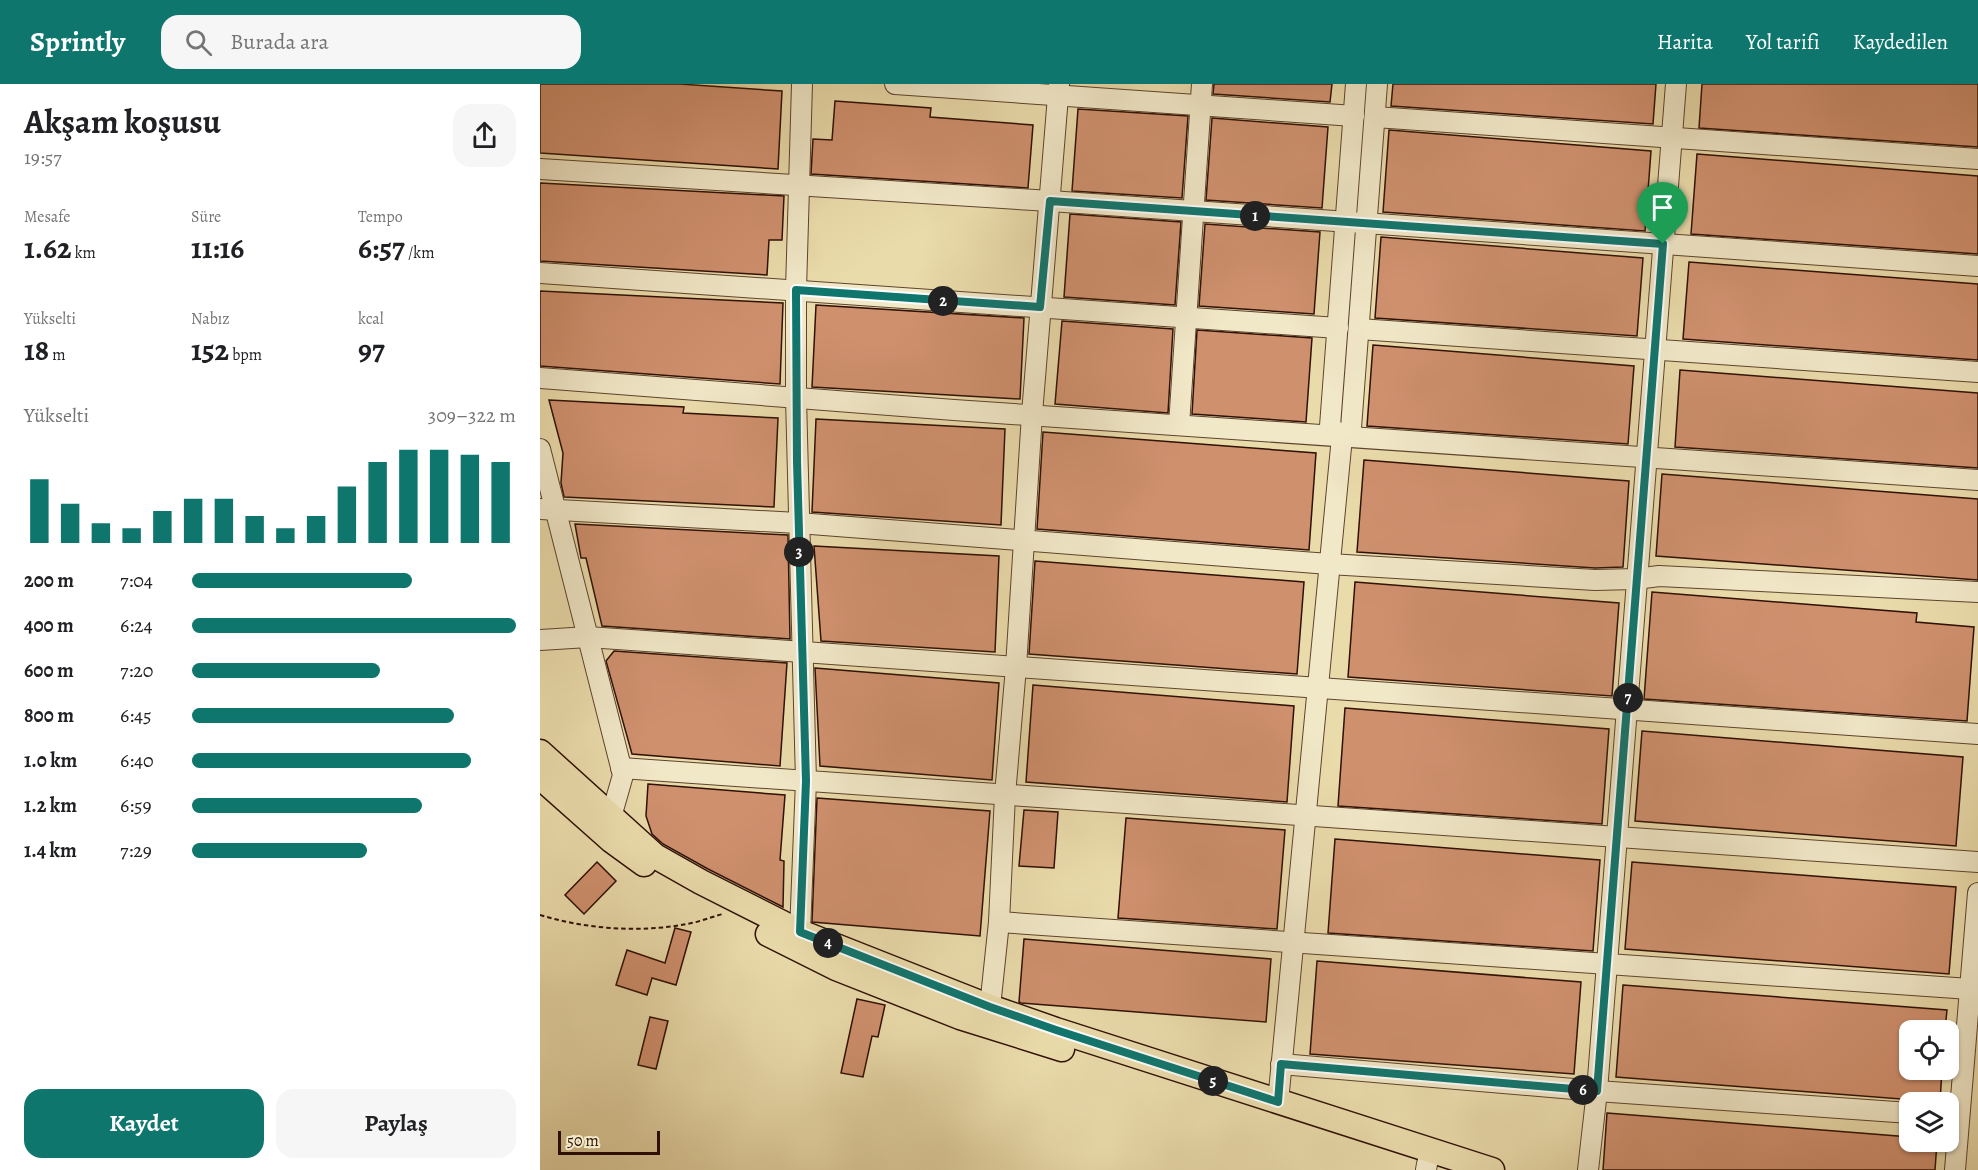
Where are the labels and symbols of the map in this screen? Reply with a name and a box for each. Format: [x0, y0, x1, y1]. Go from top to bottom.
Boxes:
pin [1637, 182, 1688, 244]
pin: 1 [1240, 201, 1270, 231]
pin: 2 [928, 286, 958, 316]
pin: 3 [784, 537, 814, 567]
pin: 7 [1613, 683, 1643, 713]
pin: 4 [813, 928, 843, 958]
pin: 5 [1198, 1066, 1228, 1096]
pin: 6 [1568, 1075, 1598, 1105]
scale bar [558, 1128, 660, 1156]

